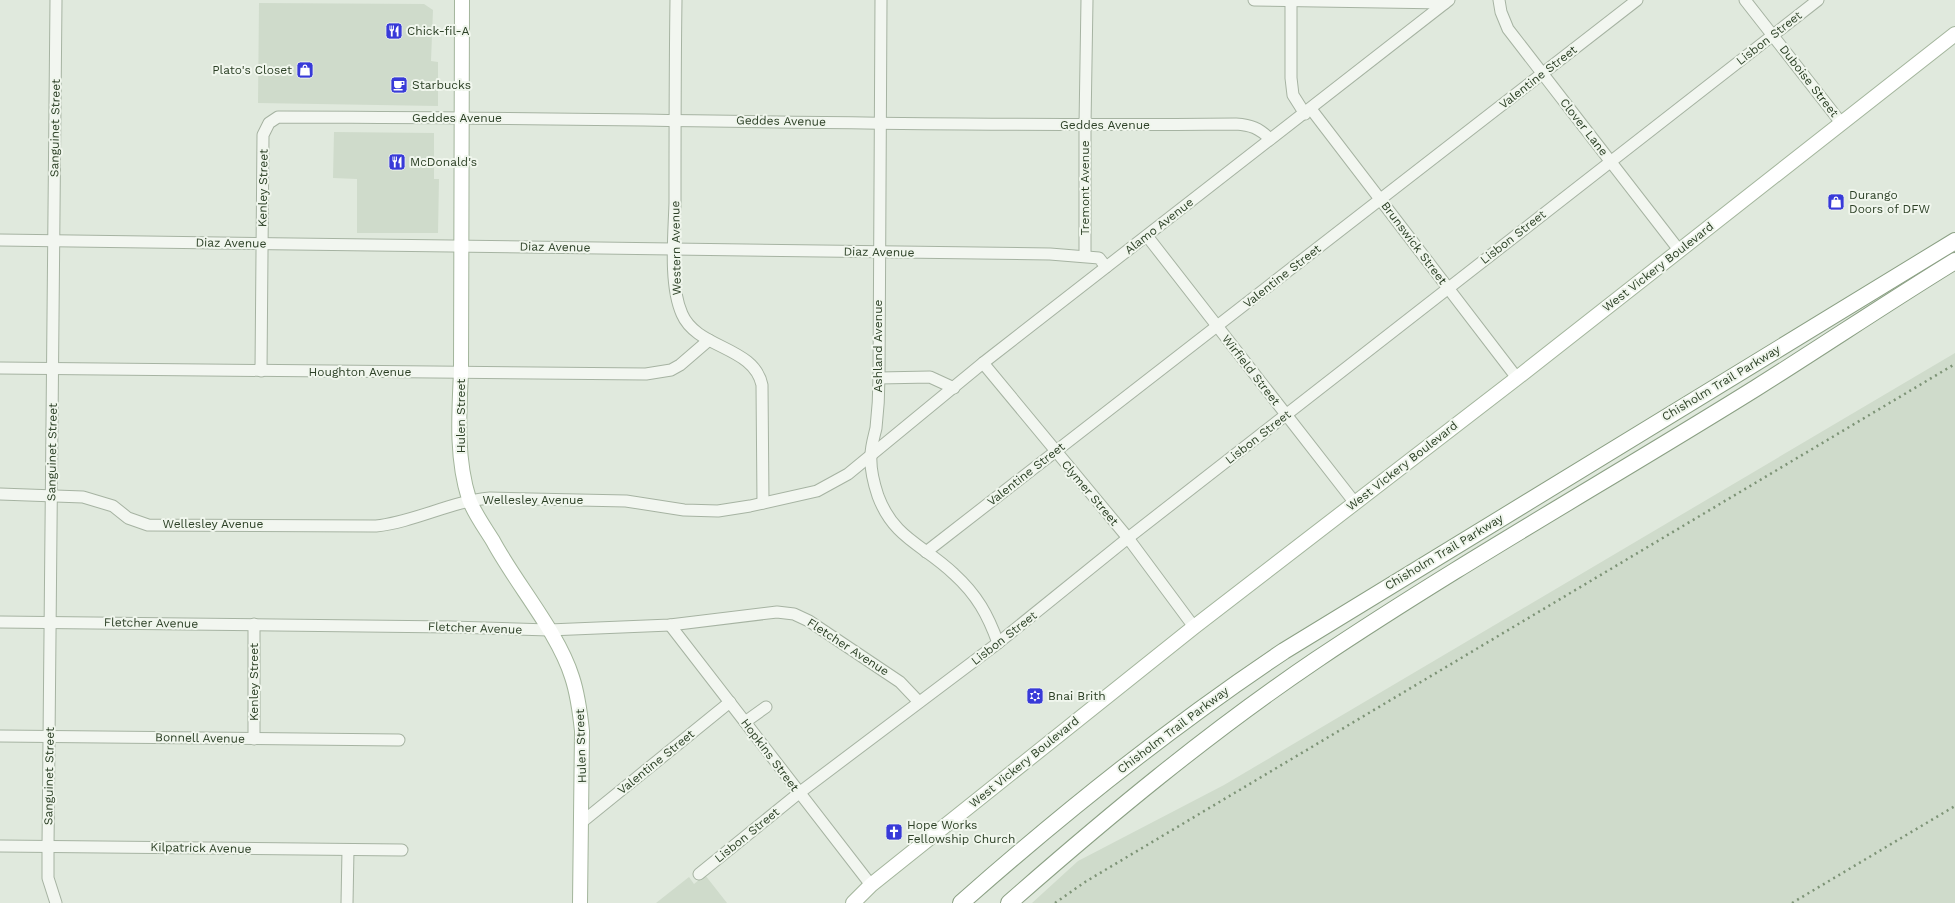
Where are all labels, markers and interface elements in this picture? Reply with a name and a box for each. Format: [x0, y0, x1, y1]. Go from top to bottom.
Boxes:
street label: Lisbon Street [1734, 8, 1804, 68]
restaurant icon: Chick-fil-A [384, 21, 404, 41]
place label: Chick-fil-A [407, 24, 469, 38]
street label: Valentine Street [1496, 42, 1580, 112]
street label: Duboise Street [1777, 42, 1841, 120]
shop icon: Plato's Closet [295, 60, 315, 80]
place label: Plato's Closet [212, 63, 292, 77]
cafe icon: Starbucks [389, 75, 409, 95]
place label: Starbucks [412, 78, 471, 92]
street label: Sanguinet Street [47, 79, 63, 177]
street label: Clover Lane [1557, 95, 1611, 159]
street label: Geddes Avenue [412, 111, 502, 125]
street label: Geddes Avenue [736, 113, 826, 129]
street label: Geddes Avenue [1060, 118, 1150, 132]
street label: Tremont Avenue [1078, 140, 1092, 236]
street label: Kenley Street [255, 149, 271, 227]
restaurant icon: McDonald's [387, 152, 407, 172]
place label: McDonald's [410, 155, 477, 169]
place label: Durango Doors of DFW [1849, 188, 1931, 216]
shop icon: Durango Doors of DFW [1826, 192, 1846, 212]
street label: Alamo Avenue [1122, 195, 1196, 257]
street label: Brunswick Street [1378, 199, 1450, 287]
street label: Western Avenue [668, 200, 684, 295]
street label: Lisbon Street [1478, 207, 1548, 267]
street label: West Vickery Boulevard [1600, 219, 1716, 315]
street label: Diaz Avenue [195, 235, 267, 251]
street label: Diaz Avenue [519, 239, 591, 255]
street label: Valentine Street [1240, 241, 1324, 311]
street label: Diaz Avenue [843, 244, 915, 260]
street label: Ashland Avenue [871, 299, 885, 393]
street label: Wirfield Street [1219, 332, 1283, 408]
street label: Chisholm Trail Parkway [1659, 342, 1783, 424]
street label: Houghton Avenue [309, 365, 411, 379]
street label: Hulen Street [454, 379, 468, 453]
street label: Sanguinet Street [44, 403, 60, 501]
street label: Lisbon Street [1223, 407, 1293, 467]
street label: West Vickery Boulevard [1344, 418, 1460, 514]
street label: Valentine Street [984, 439, 1068, 509]
street label: Clymer Street [1059, 457, 1121, 529]
street label: Wellesley Avenue [483, 493, 584, 507]
street label: Chisholm Trail Parkway [1382, 511, 1506, 593]
street label: Wellesley Avenue [163, 517, 264, 531]
street label: Lisbon Street [969, 608, 1039, 668]
street label: Fletcher Avenue [104, 615, 198, 631]
street label: Fletcher Avenue [805, 615, 892, 679]
street label: Fletcher Avenue [428, 619, 523, 637]
street label: Kenley Street [247, 643, 261, 721]
street label: Chisholm Trail Parkway [1115, 683, 1232, 776]
synagogue icon: Bnai Brith [1025, 686, 1045, 706]
place label: Bnai Brith [1048, 689, 1106, 703]
street label: Hulen Street [573, 709, 589, 783]
street label: West Vickery Boulevard [966, 713, 1082, 811]
street label: Hopkins Street [738, 716, 802, 794]
street label: Sanguinet Street [41, 727, 57, 825]
street label: Valentine Street [615, 727, 697, 797]
street label: Bonnell Avenue [155, 730, 245, 746]
street label: Lisbon Street [712, 805, 782, 865]
place label: Hope Works Fellowship Church [907, 818, 1015, 846]
church icon: Hope Works Fellowship Church [884, 822, 904, 842]
street label: Kilpatrick Avenue [150, 840, 252, 856]

